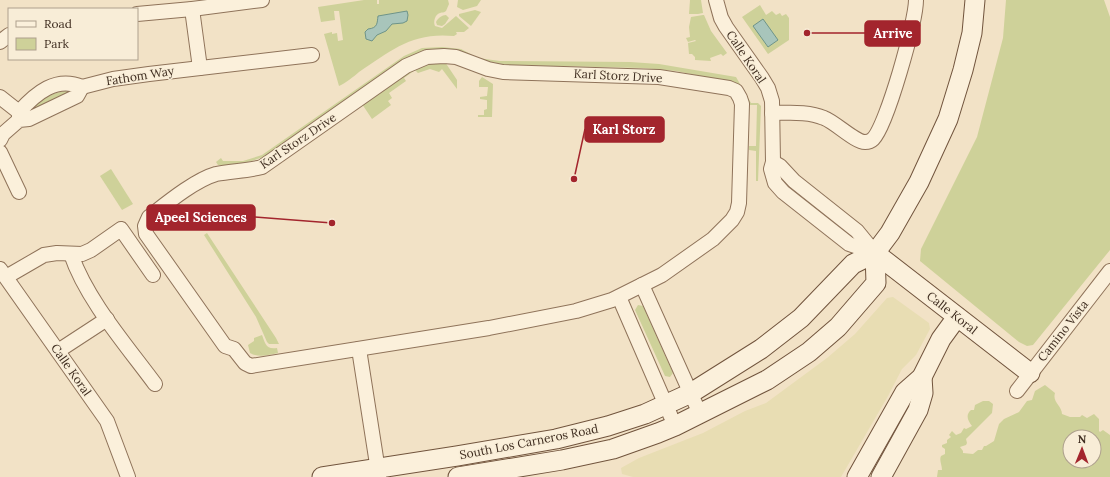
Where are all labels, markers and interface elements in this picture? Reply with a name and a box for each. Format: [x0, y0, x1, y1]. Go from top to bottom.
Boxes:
legend [8, 8, 138, 60]
text: Road [44, 16, 72, 31]
callout: Arrive [865, 21, 920, 46]
text: Arrive [873, 25, 913, 42]
street label: Calle Koral [723, 27, 770, 86]
text: Park [44, 36, 70, 51]
street label: Fathom Way [105, 63, 176, 88]
street label: Karl Storz Drive [573, 66, 663, 85]
street label: Karl Storz Drive [257, 109, 339, 172]
callout: Karl Storz [585, 117, 664, 142]
text: Karl Storz [593, 121, 656, 138]
callout: Apeel Sciences [147, 205, 255, 230]
text: Apeel Sciences [155, 209, 247, 226]
street label: Calle Koral [924, 288, 981, 337]
street label: Camino Vista [1034, 297, 1091, 364]
street label: Calle Koral [48, 341, 95, 399]
street label: South Los Carneros Road [458, 421, 599, 462]
north arrow [1062, 429, 1102, 469]
text: N [1078, 432, 1087, 446]

